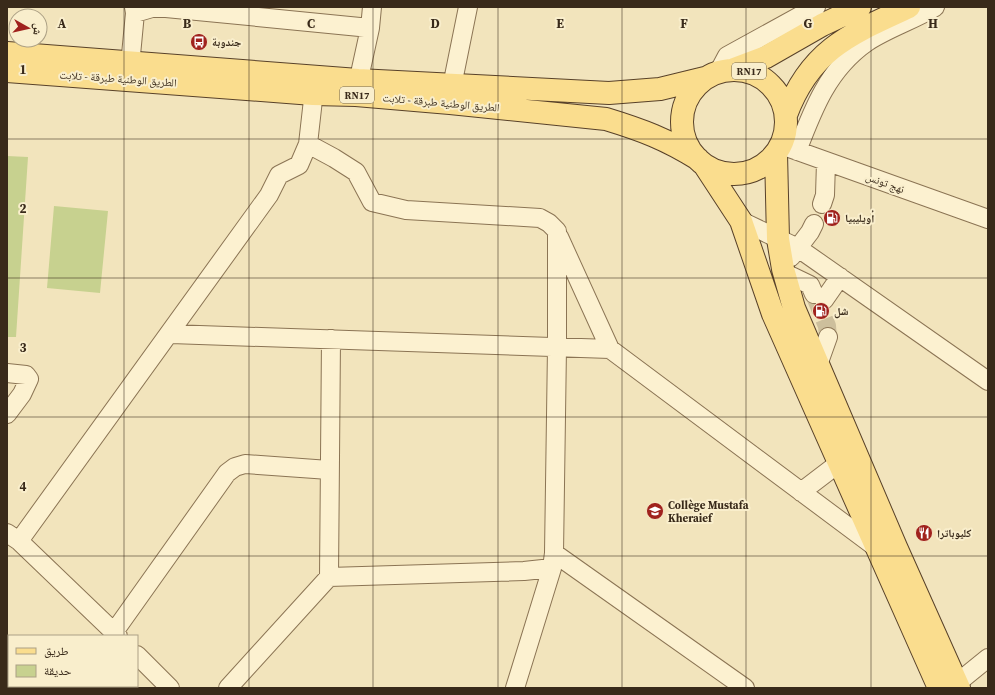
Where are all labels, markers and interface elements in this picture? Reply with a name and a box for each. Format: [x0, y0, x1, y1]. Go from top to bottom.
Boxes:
north arrow [8, 8, 48, 48]
text: A [58, 15, 67, 32]
text: B [183, 15, 192, 32]
text: C [307, 15, 315, 32]
text: D [430, 15, 440, 32]
text: E [556, 15, 564, 32]
text: F [680, 15, 688, 32]
text: G [804, 15, 813, 32]
text: H [928, 15, 938, 32]
text: ش [29, 22, 46, 36]
bus stop icon: جندوبة [189, 32, 209, 52]
place label: جندوبة [212, 35, 241, 50]
text: 1 [19, 61, 27, 78]
road number: RN17 [732, 63, 766, 79]
street label: الطريق الوطنية طبرقة - تلابت [59, 67, 177, 91]
road number: RN17 [340, 87, 374, 103]
street label: الطريق الوطنية طبرقة - تلابت [382, 90, 500, 116]
street label: نهج تونس [864, 169, 906, 197]
text: 2 [19, 200, 27, 217]
fuel station icon: أويليبيا [822, 208, 842, 228]
place label: أويليبيا [845, 210, 874, 226]
fuel station icon: شل [811, 301, 831, 321]
place label: شل [834, 304, 849, 319]
text: 3 [19, 339, 27, 356]
text: 4 [19, 478, 27, 495]
place label: Collège Mustafa Kheraief [668, 498, 749, 526]
school or university icon: Collège Mustafa Kheraief [645, 501, 665, 521]
restaurant icon: كليوباترا [914, 523, 934, 543]
place label: كليوباترا [937, 526, 971, 541]
legend [8, 635, 138, 687]
text: طريق [44, 643, 69, 659]
text: حديقة [44, 663, 72, 679]

